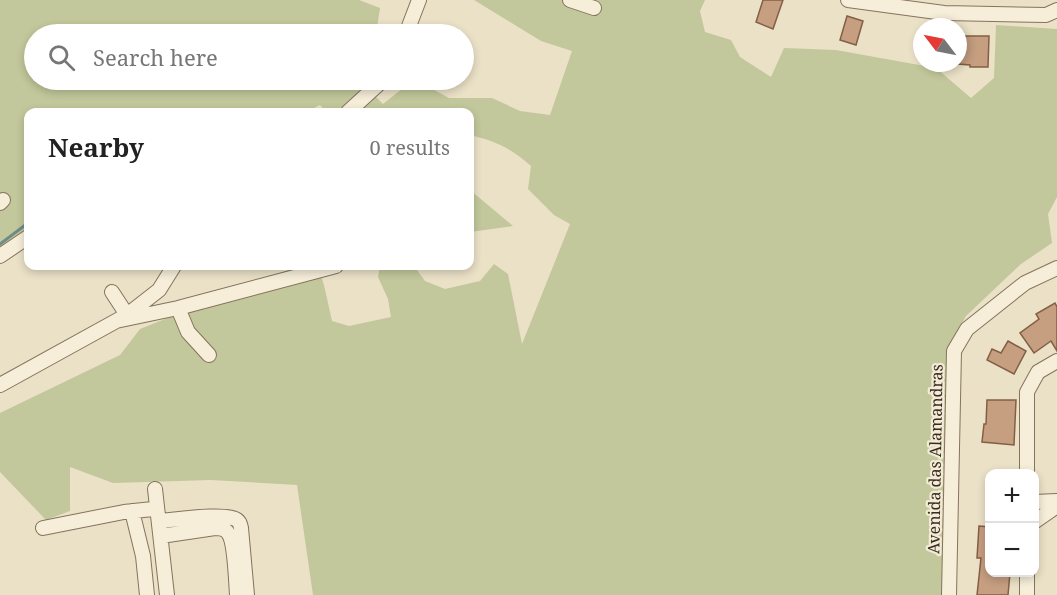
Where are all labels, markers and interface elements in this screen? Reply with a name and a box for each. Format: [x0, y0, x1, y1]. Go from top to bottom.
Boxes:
north arrow [913, 18, 967, 72]
search box [24, 24, 474, 90]
icon: search [45, 41, 78, 74]
text: Search here [93, 42, 218, 72]
text: Nearby [48, 129, 144, 165]
text: 0 results [370, 134, 450, 161]
street label: Avenida das Alamandras [922, 364, 948, 554]
map controls [985, 469, 1039, 577]
button: + [985, 469, 1039, 523]
button: − [985, 523, 1039, 577]

